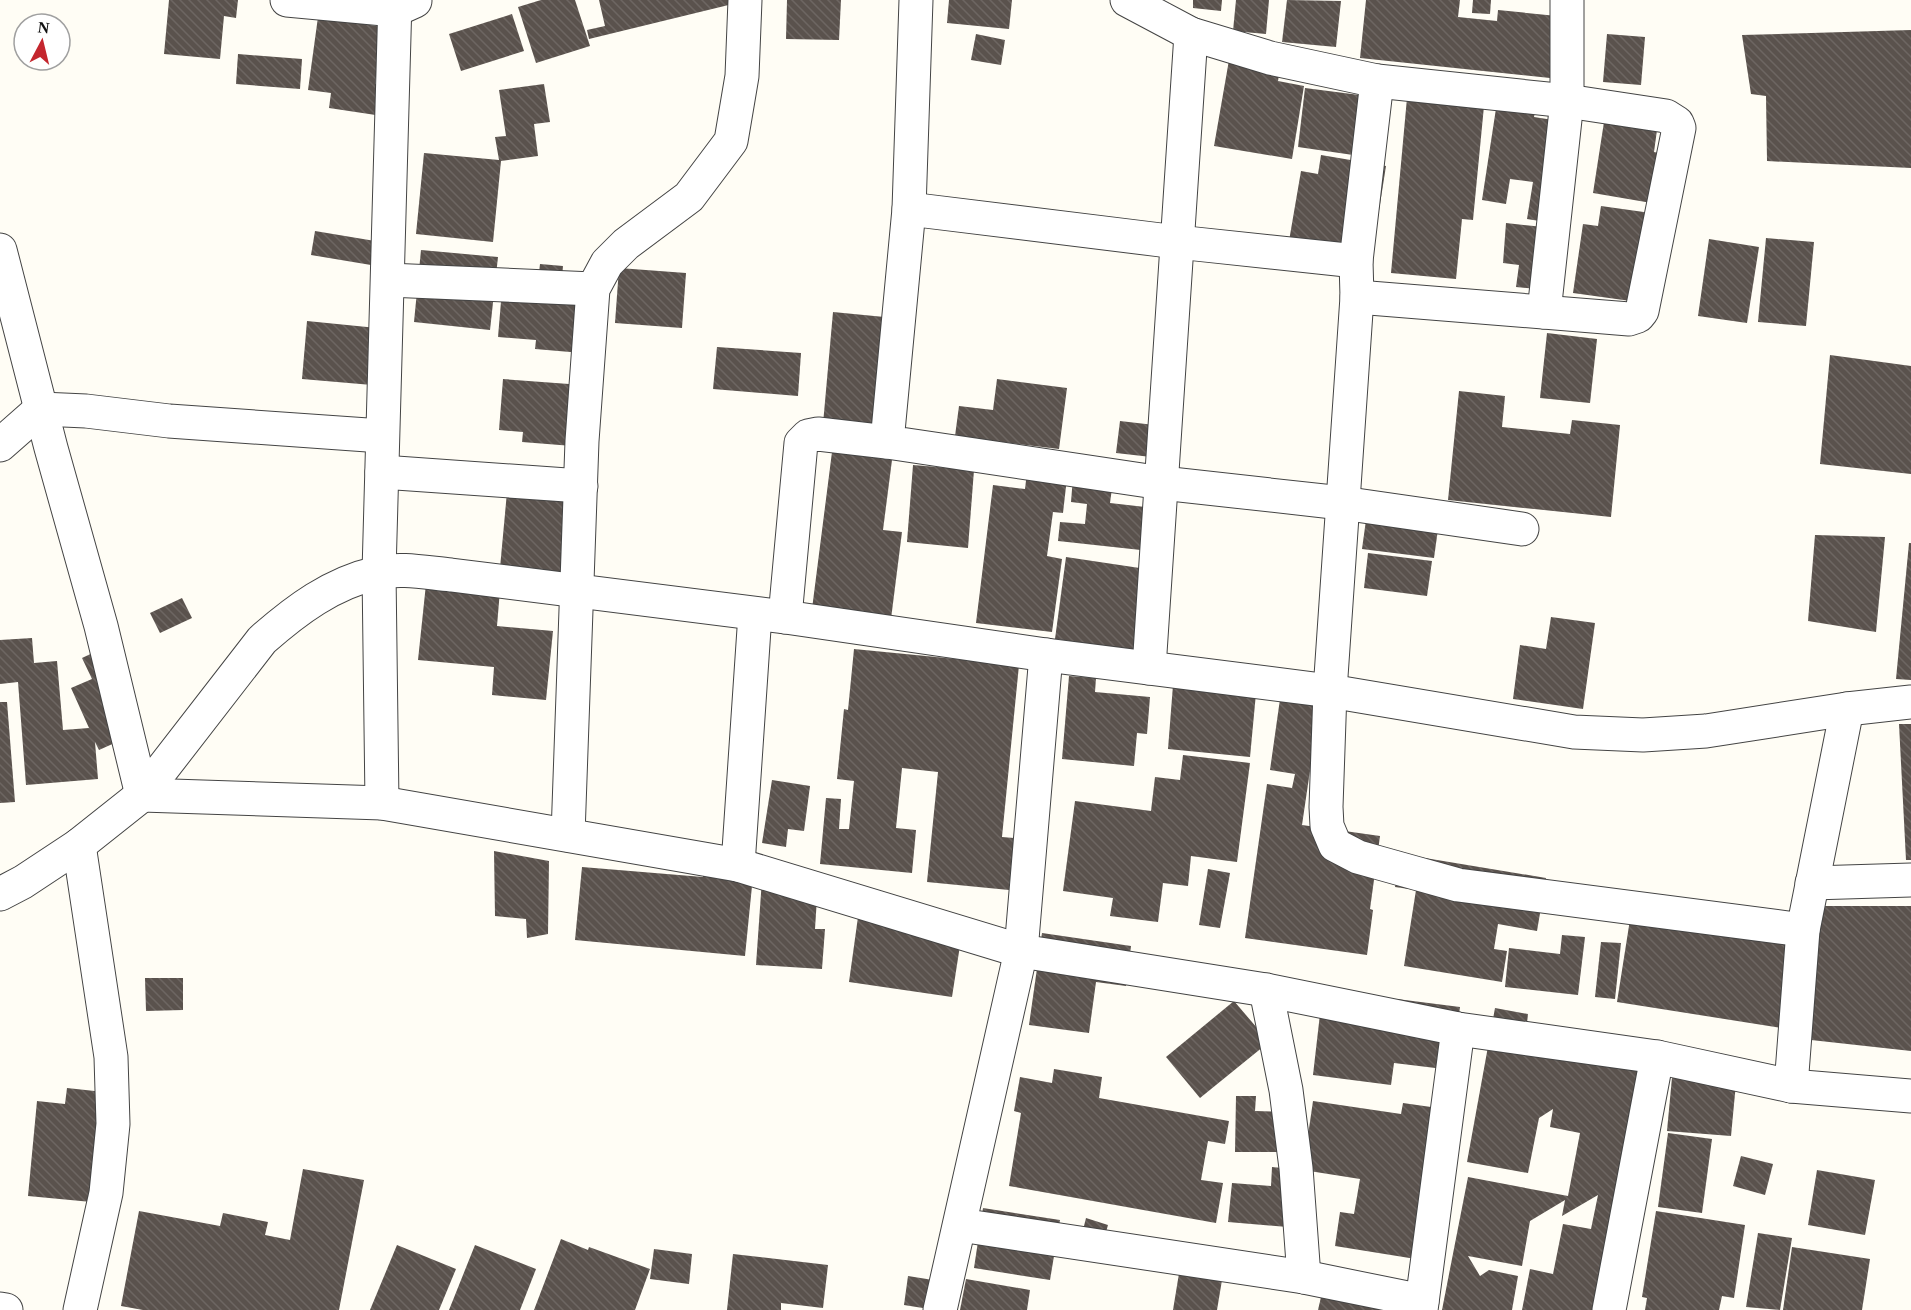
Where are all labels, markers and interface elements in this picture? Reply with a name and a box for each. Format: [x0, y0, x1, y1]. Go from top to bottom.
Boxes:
north arrow [12, 12, 72, 72]
text: N [37, 18, 51, 37]

